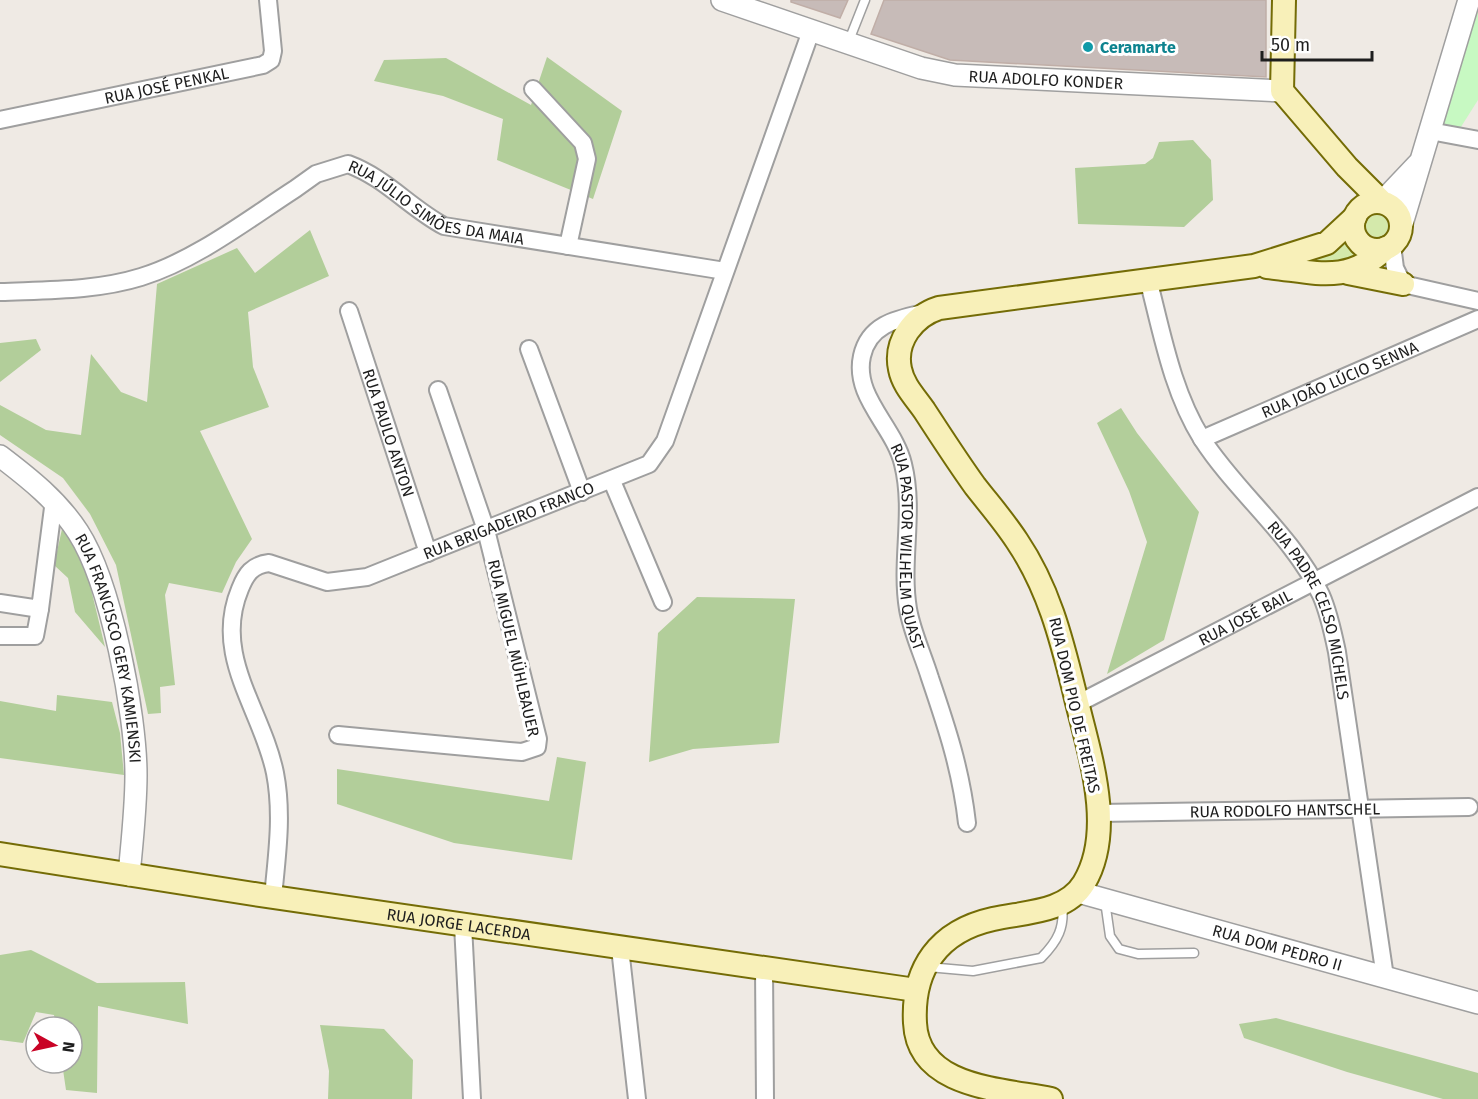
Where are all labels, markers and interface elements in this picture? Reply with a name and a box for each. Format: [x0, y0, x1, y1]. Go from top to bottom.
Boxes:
scale bar [1262, 24, 1372, 62]
text: 50 m [1271, 34, 1310, 56]
place label: Ceramarte [1100, 38, 1176, 57]
marker: Ceramarte [1081, 40, 1095, 54]
street label: RUA JOSÉ PENKAL [103, 63, 230, 108]
street label: RUA ADOLFO KONDER [968, 67, 1124, 93]
street label: RUA JÚLIO SIMÕES DA MAIA [345, 156, 526, 249]
street label: RUA JOÃO LÚCIO SENNA [1258, 337, 1422, 422]
street label: RUA PAULO ANTON [358, 366, 418, 499]
street label: RUA PASTOR WILHELM QUAST [886, 440, 929, 654]
street label: RUA BRIGADEIRO FRANCO [420, 478, 597, 564]
street label: RUA PADRE CELSO MICHELS [1263, 517, 1353, 701]
street label: RUA FRANCISCO GERY KAMIENSKI [71, 530, 145, 764]
street label: RUA MIGUEL MÜHLBAUER [484, 558, 543, 739]
street label: RUA JOSÉ BAIL [1195, 586, 1295, 650]
street label: RUA DOM PIO DE FREITAS [1045, 615, 1104, 795]
street label: RUA RODOLFO HANTSCHEL [1190, 799, 1380, 822]
street label: RUA JORGE LACERDA [385, 905, 533, 944]
street label: RUA DOM PEDRO II [1210, 921, 1344, 975]
north arrow [24, 1015, 84, 1075]
text: N [58, 1040, 79, 1054]

